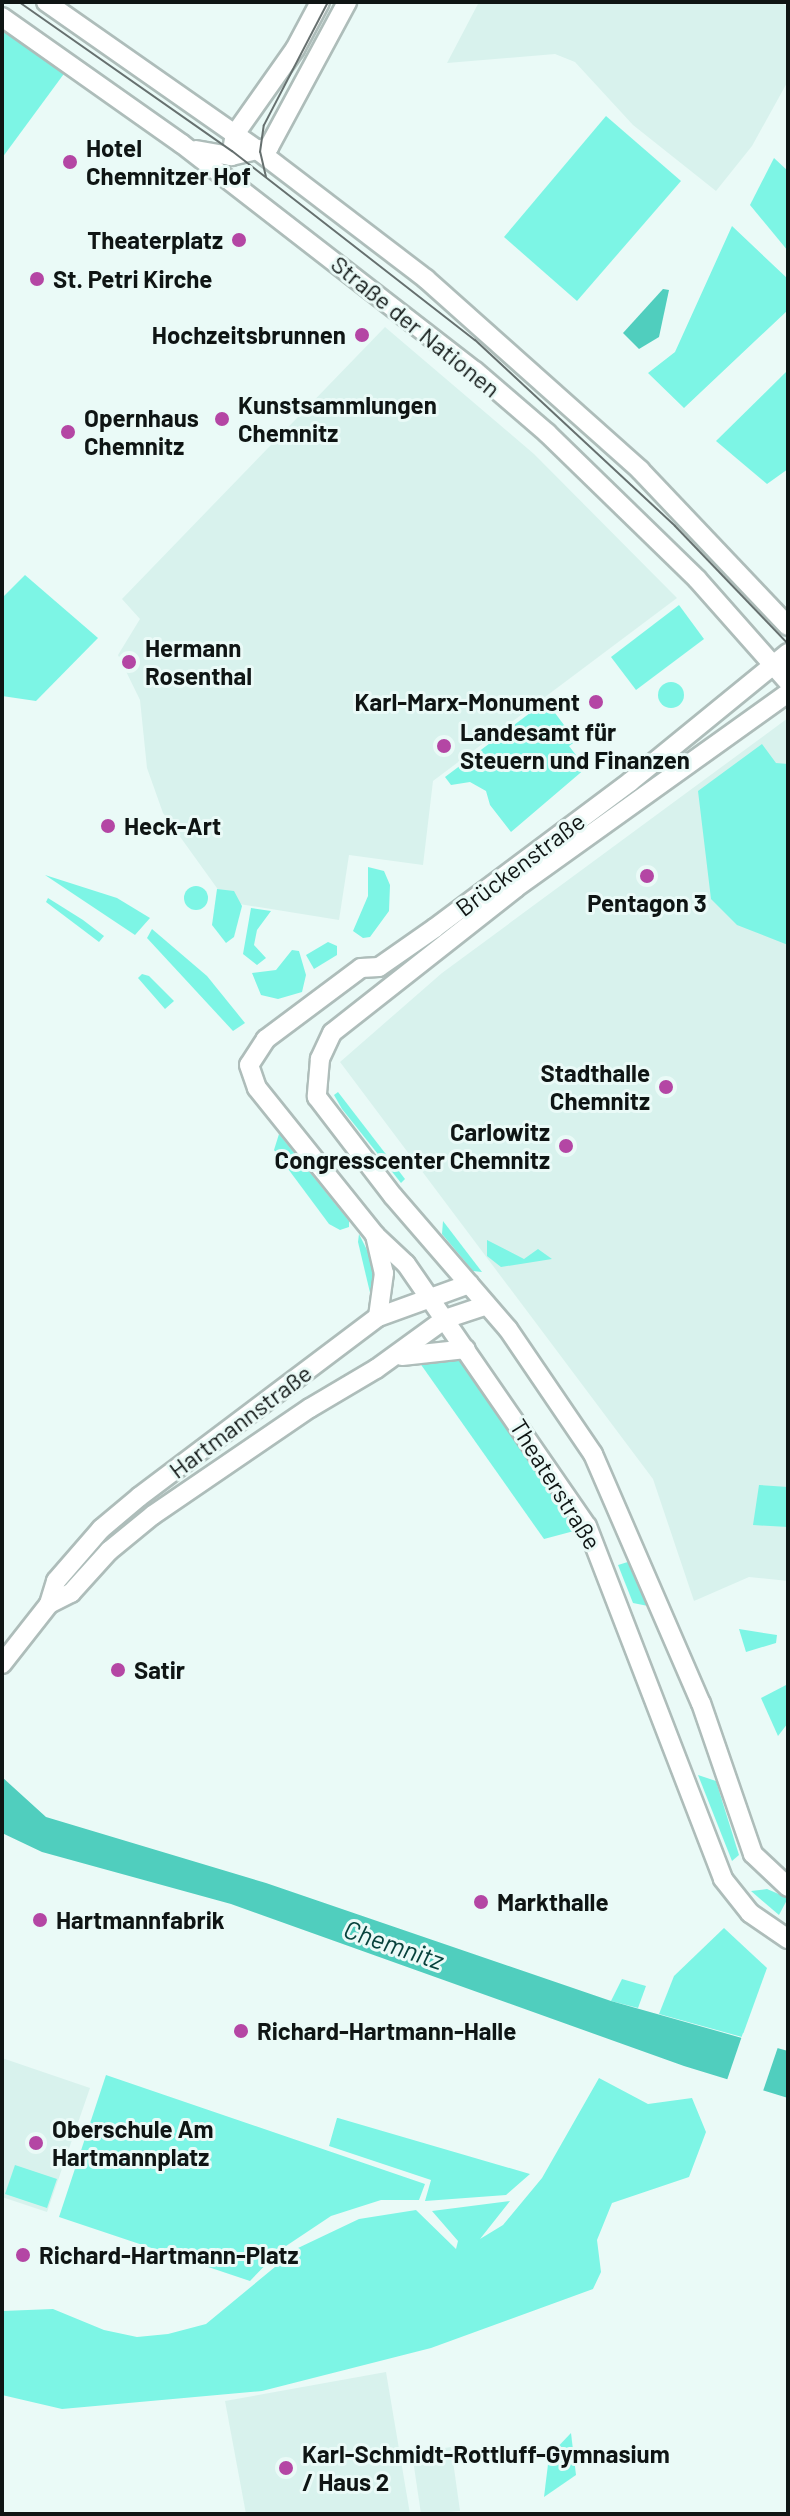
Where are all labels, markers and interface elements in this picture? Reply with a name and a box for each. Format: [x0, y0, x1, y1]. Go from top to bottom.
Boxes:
place label: Hotel Chemnitzer Hof [86, 134, 251, 190]
marker: Hotel Chemnitzer Hof [61, 153, 79, 171]
place label: Theaterplatz [87, 226, 223, 254]
marker: Theaterplatz [230, 231, 248, 249]
street label: Straße der Nationen [326, 249, 506, 403]
place label: St. Petri Kirche [53, 265, 212, 293]
marker: St. Petri Kirche [28, 270, 46, 288]
place label: Hochzeitsbrunnen [152, 321, 346, 349]
marker: Hochzeitsbrunnen [353, 326, 371, 344]
place label: Kunstsammlungen Chemnitz [238, 391, 437, 447]
place label: Opernhaus Chemnitz [84, 404, 199, 460]
marker: Kunstsammlungen Chemnitz [213, 410, 231, 428]
marker: Opernhaus Chemnitz [59, 423, 77, 441]
place label: Hermann Rosenthal [145, 634, 252, 690]
marker: Hermann Rosenthal [120, 653, 138, 671]
place label: Karl-Marx-Monument [355, 688, 580, 716]
marker: Karl-Marx-Monument [587, 693, 605, 711]
place label: Landesamt für Steuern und Finanzen [460, 718, 690, 774]
marker: Landesamt für Steuern und Finanzen [435, 737, 453, 755]
street label: Brückenstraße [450, 806, 590, 922]
place label: Heck-Art [124, 812, 221, 840]
marker: Heck-Art [99, 817, 117, 835]
marker: Pentagon 3 [638, 867, 656, 885]
place label: Pentagon 3 [587, 889, 707, 917]
place label: Stadthalle Chemnitz [541, 1059, 650, 1115]
marker: Stadthalle Chemnitz [657, 1078, 675, 1096]
place label: Carlowitz Congresscenter Chemnitz [275, 1118, 550, 1174]
marker: Carlowitz Congresscenter Chemnitz [557, 1137, 575, 1155]
street label: Hartmannstraße [163, 1358, 317, 1484]
street label: Theaterstraße [504, 1413, 608, 1555]
place label: Satir [134, 1656, 185, 1684]
marker: Satir [109, 1661, 127, 1679]
place label: Markthalle [497, 1888, 609, 1916]
marker: Markthalle [472, 1893, 490, 1911]
place label: Hartmannfabrik [56, 1906, 225, 1934]
marker: Hartmannfabrik [31, 1911, 49, 1929]
water label: Chemnitz [340, 1912, 448, 1976]
place label: Richard-Hartmann-Halle [257, 2017, 516, 2045]
marker: Richard-Hartmann-Halle [232, 2022, 250, 2040]
place label: Oberschule Am Hartmannplatz [52, 2115, 214, 2171]
marker: Oberschule Am Hartmannplatz [27, 2134, 45, 2152]
place label: Richard-Hartmann-Platz [39, 2241, 298, 2269]
marker: Richard-Hartmann-Platz [14, 2246, 32, 2264]
place label: Karl-Schmidt-Rottluff-Gymnasium / Haus 2 [302, 2440, 670, 2496]
marker: Karl-Schmidt-Rottluff-Gymnasium / Haus 2 [277, 2459, 295, 2477]

